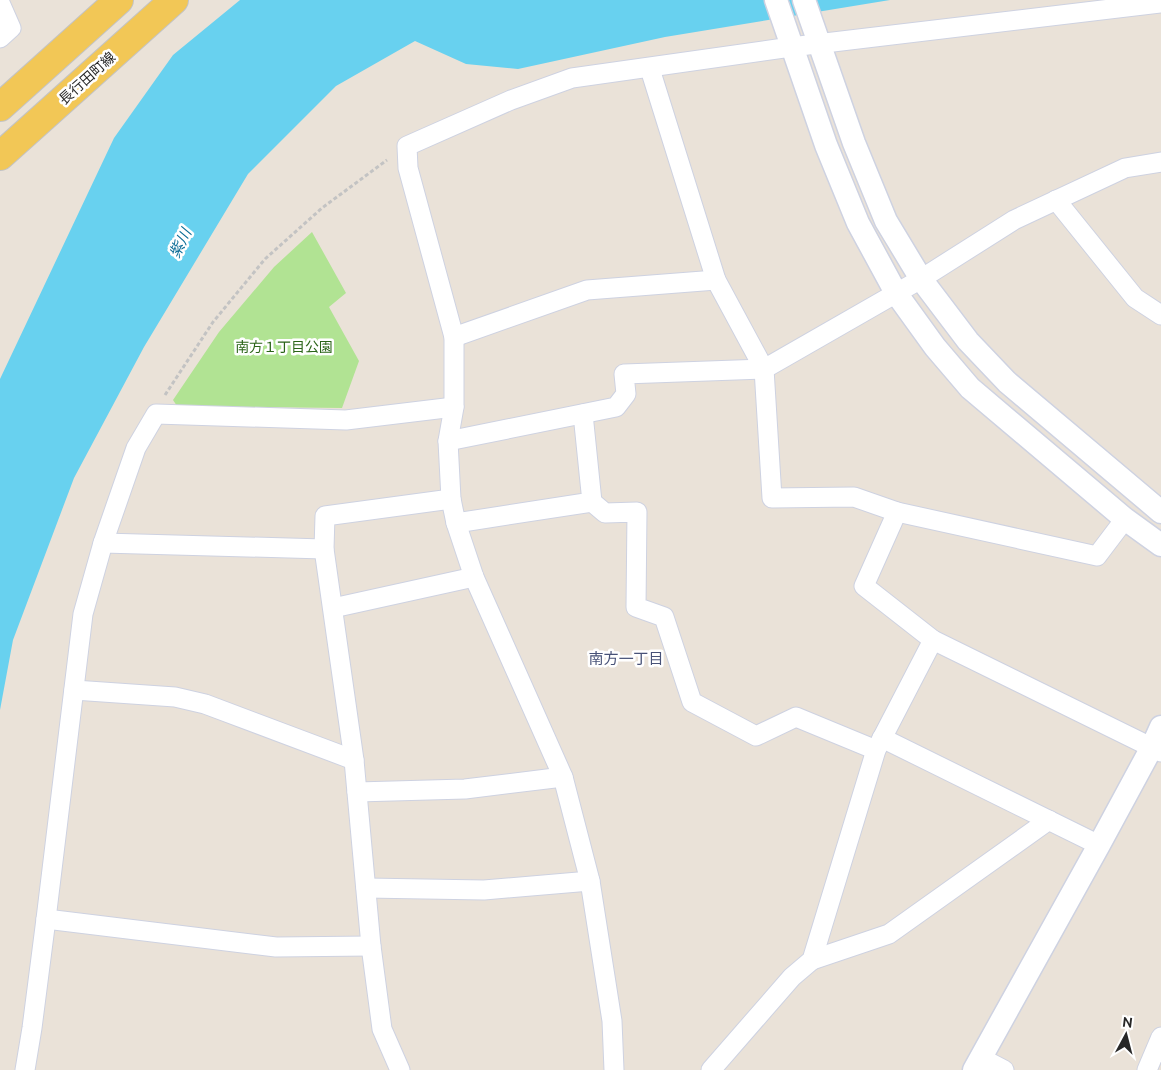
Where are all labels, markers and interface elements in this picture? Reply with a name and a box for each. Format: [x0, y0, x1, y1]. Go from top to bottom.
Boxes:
street label: 長行田町線 [56, 49, 118, 107]
water label: 紫川 [166, 224, 195, 260]
park label: 南方１丁目公園 [235, 339, 333, 355]
district label: 南方一丁目 [588, 650, 664, 667]
north arrow [1101, 1010, 1151, 1060]
text: N [1121, 1014, 1134, 1031]

